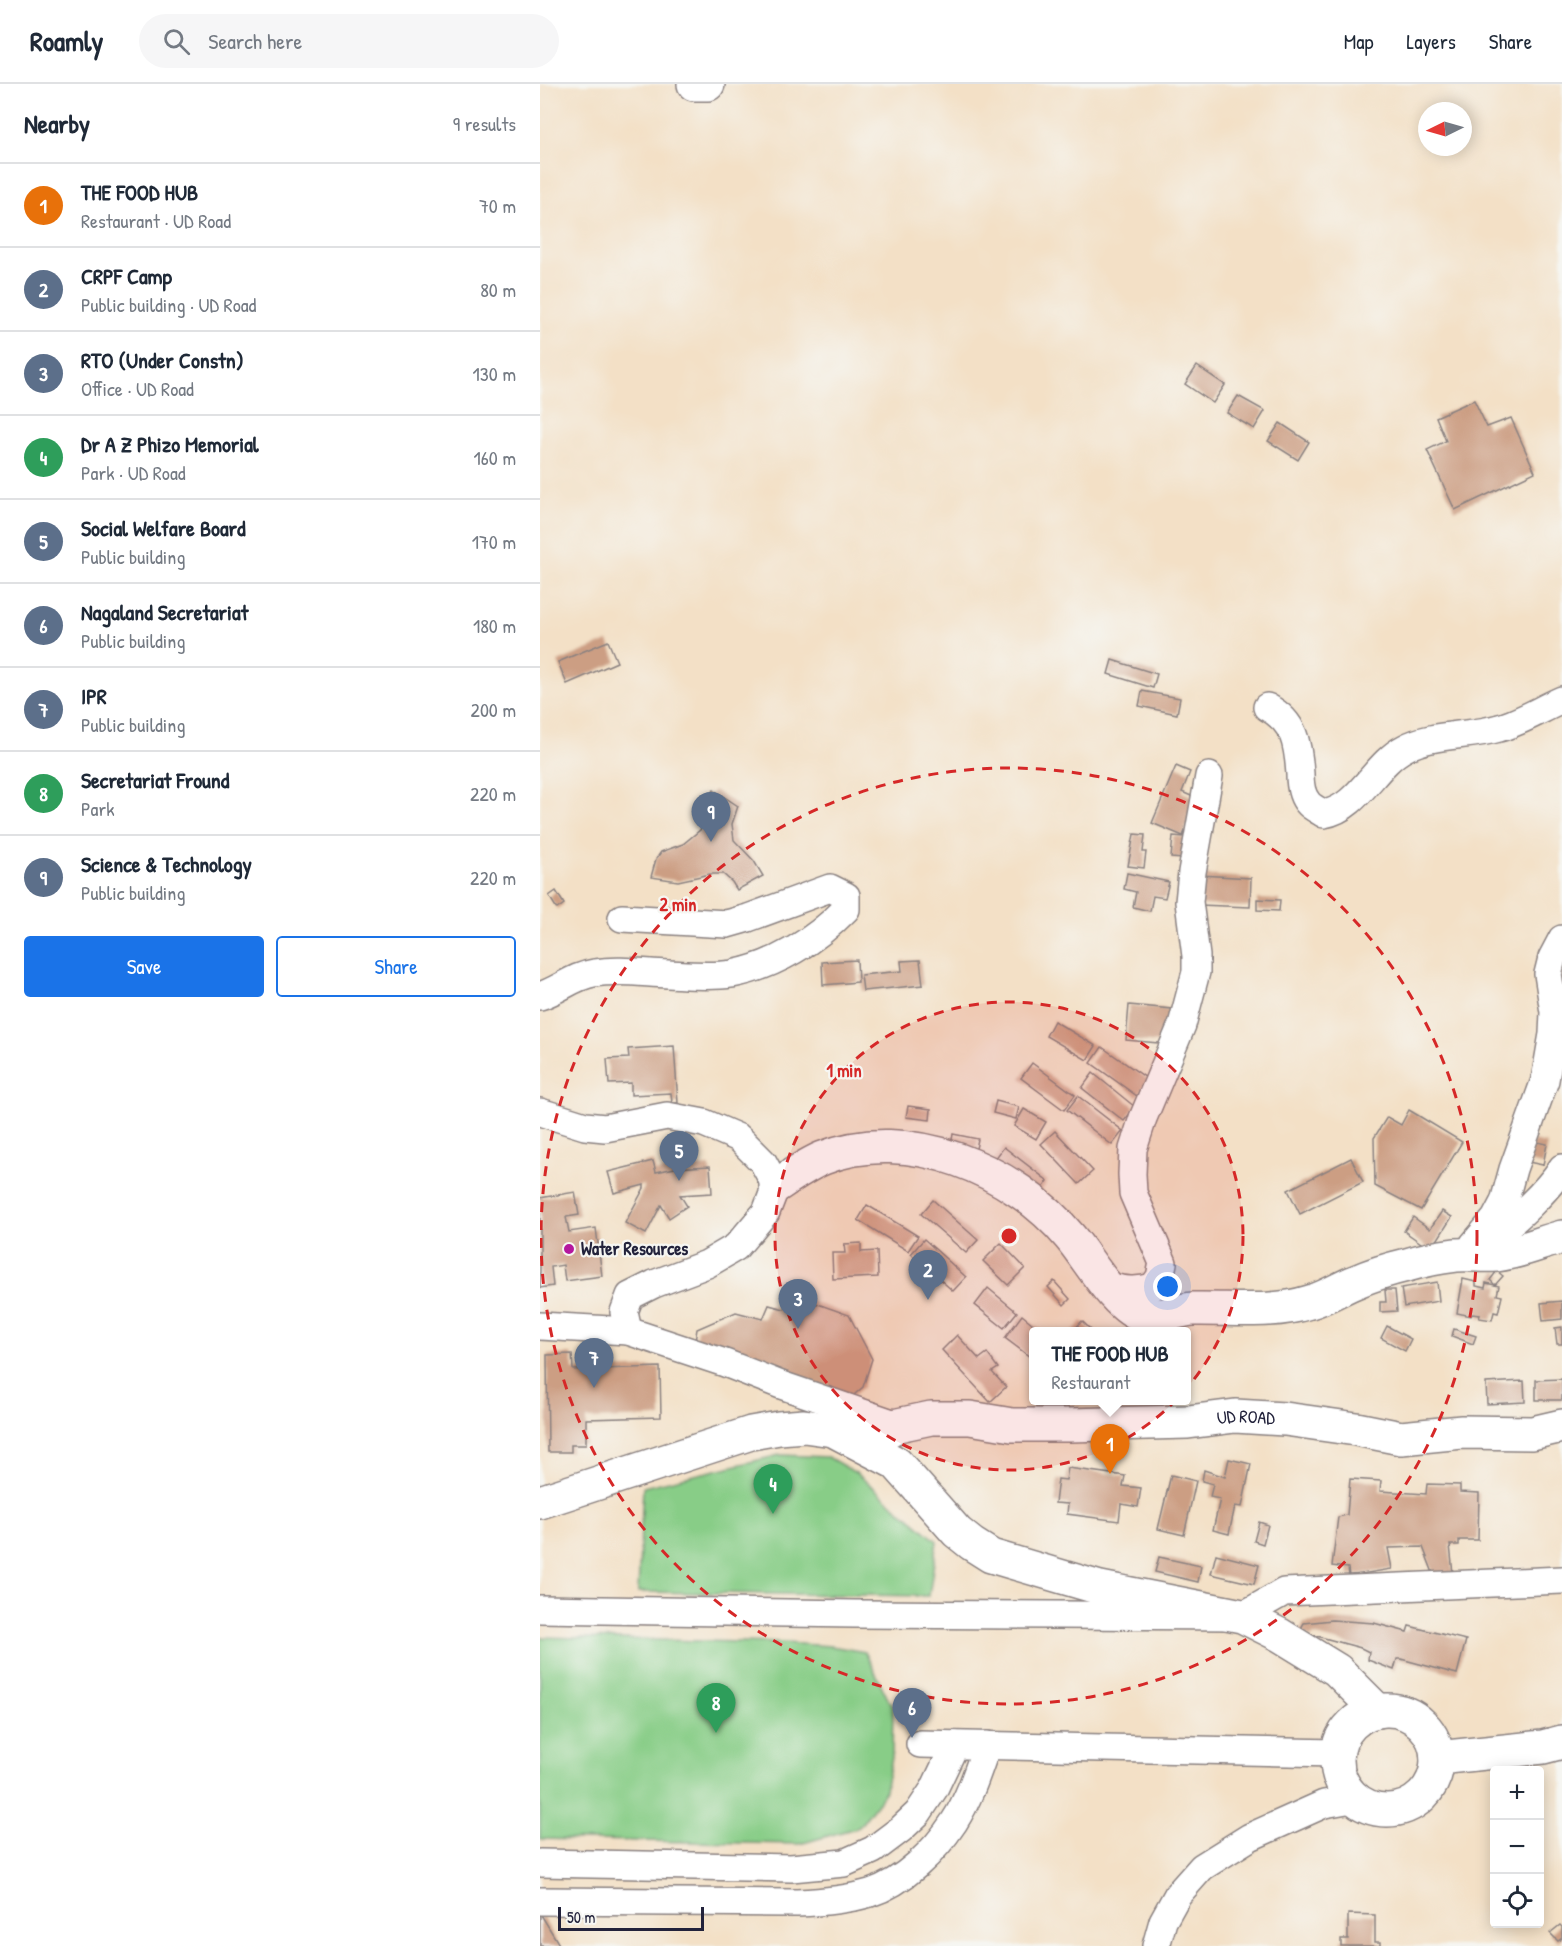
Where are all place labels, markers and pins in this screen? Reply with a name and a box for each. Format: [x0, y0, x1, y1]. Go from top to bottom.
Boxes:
pin: 9 [692, 792, 730, 842]
pin: 5 [660, 1132, 698, 1181]
centre of rings [999, 1226, 1019, 1246]
place label: Water Resources [581, 1236, 688, 1261]
marker: Water Resources [562, 1242, 576, 1256]
pin: 2 [908, 1250, 948, 1300]
pin: 3 [778, 1280, 818, 1329]
pin: 7 [574, 1338, 614, 1388]
pin: 1 [1090, 1424, 1130, 1474]
pin: 4 [754, 1464, 792, 1514]
pin: 8 [696, 1684, 735, 1733]
pin: 6 [892, 1688, 932, 1738]

